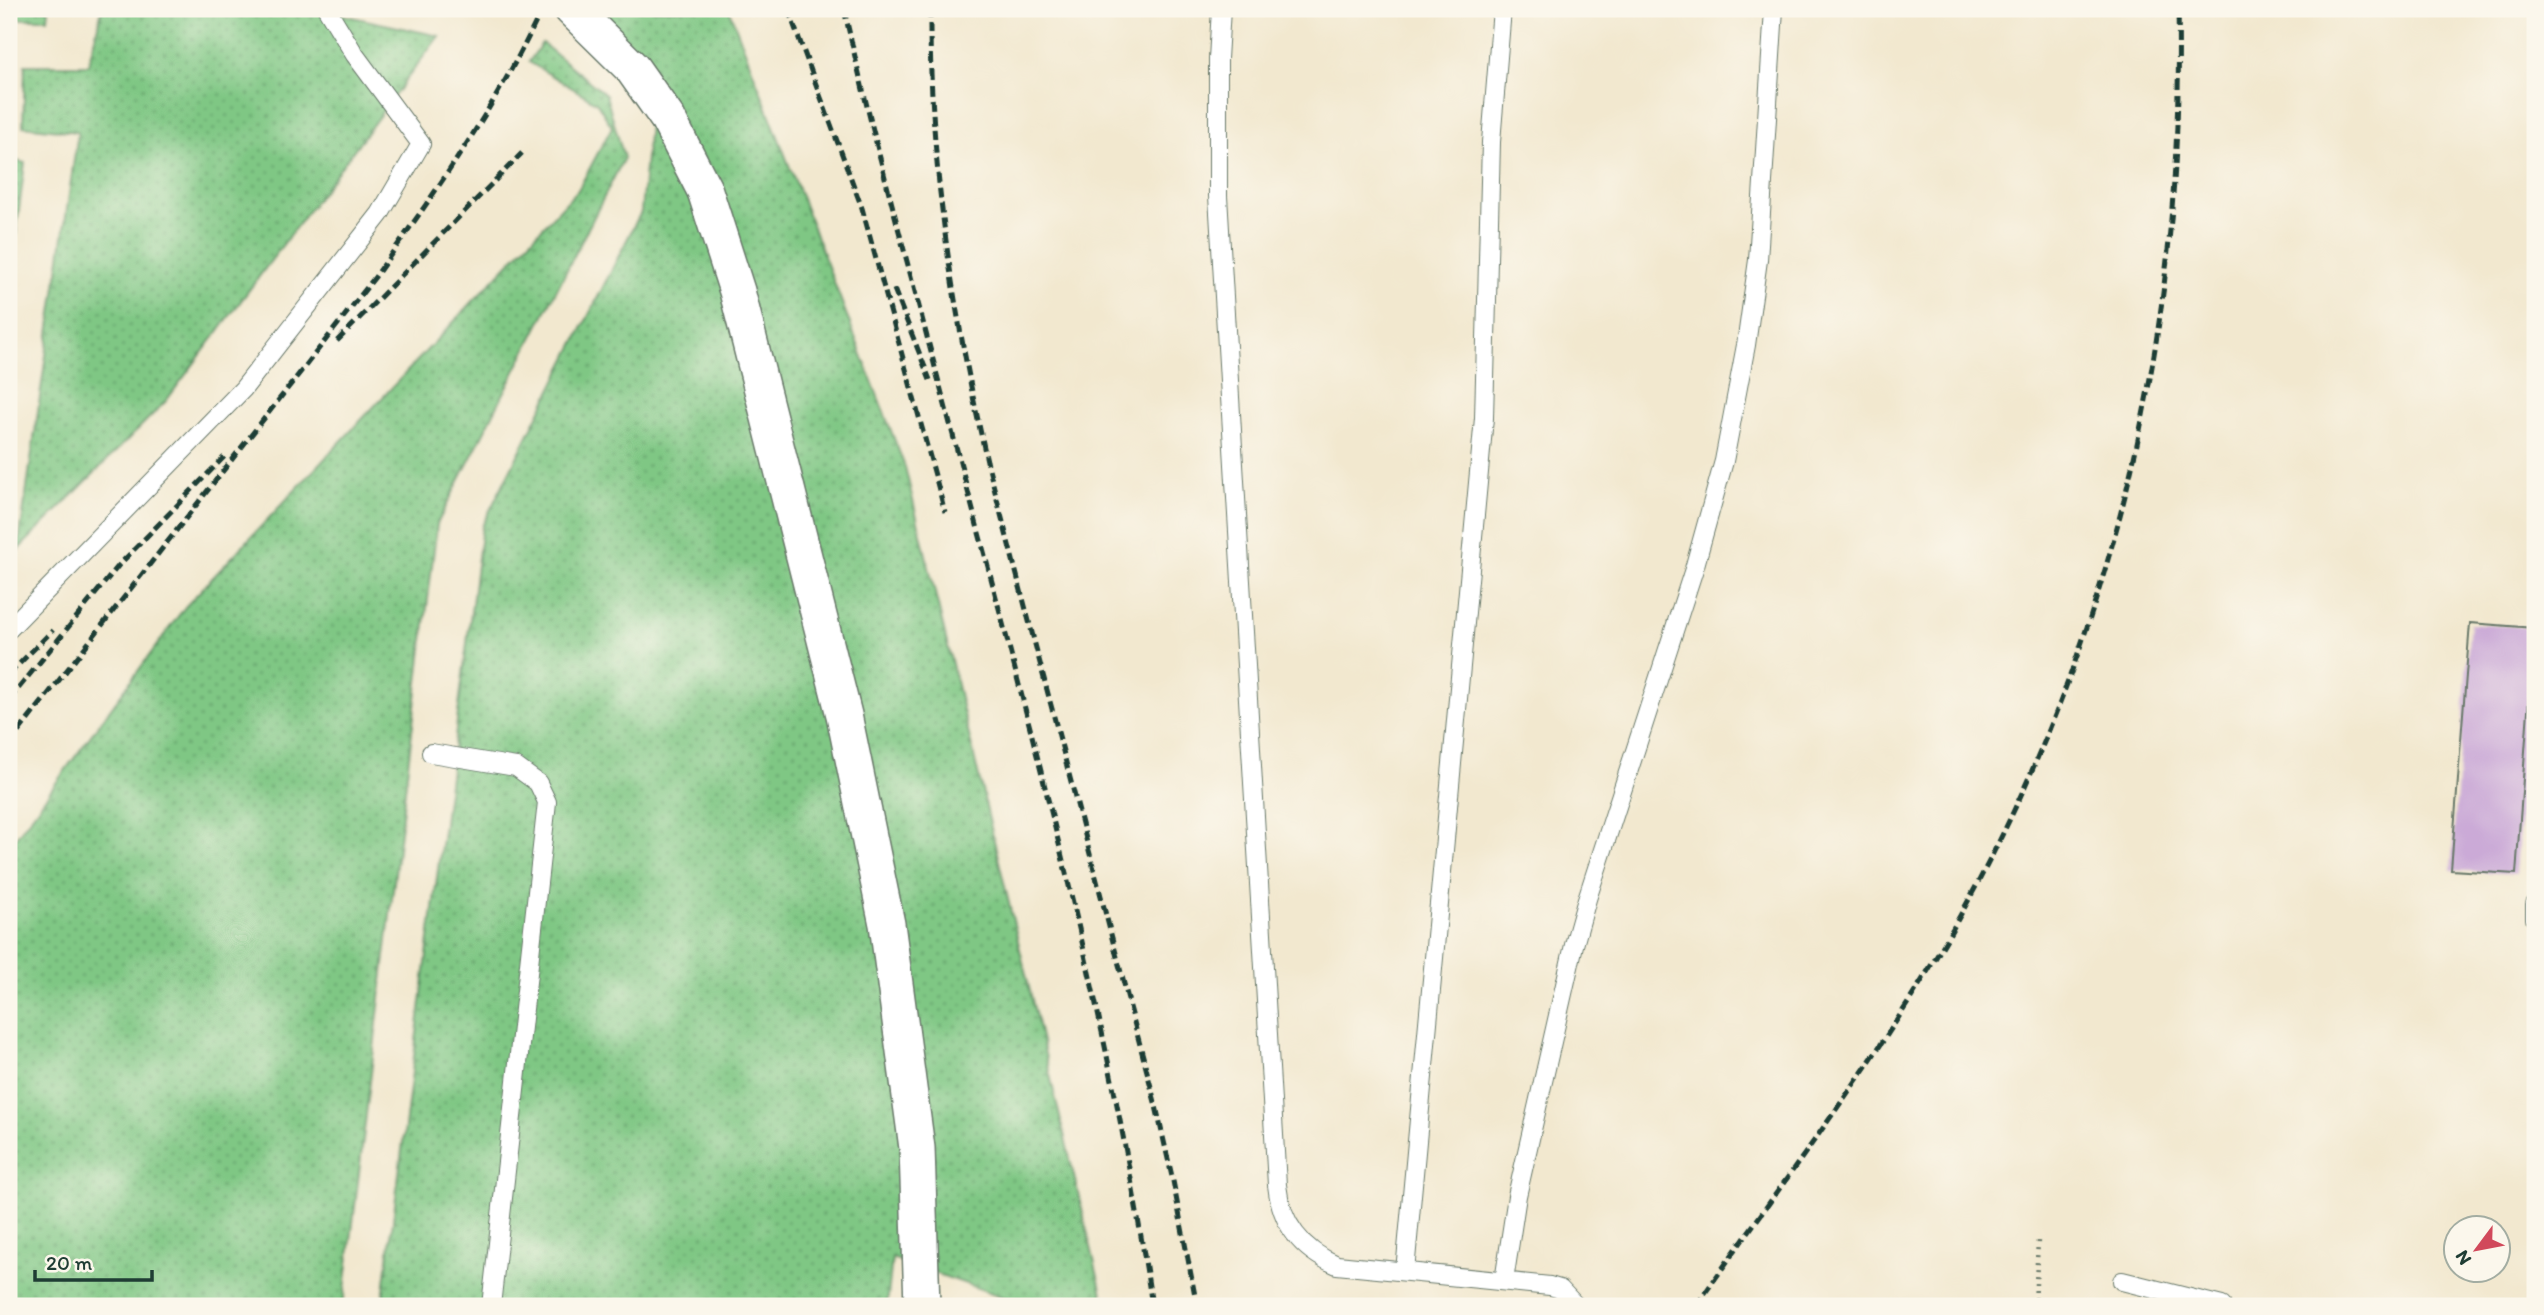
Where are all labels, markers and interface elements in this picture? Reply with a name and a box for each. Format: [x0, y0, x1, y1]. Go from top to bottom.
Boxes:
north arrow [2442, 1214, 2512, 1284]
scale bar [35, 1238, 152, 1282]
text: N [2450, 1246, 2476, 1269]
text: 20 m [46, 1250, 93, 1275]

